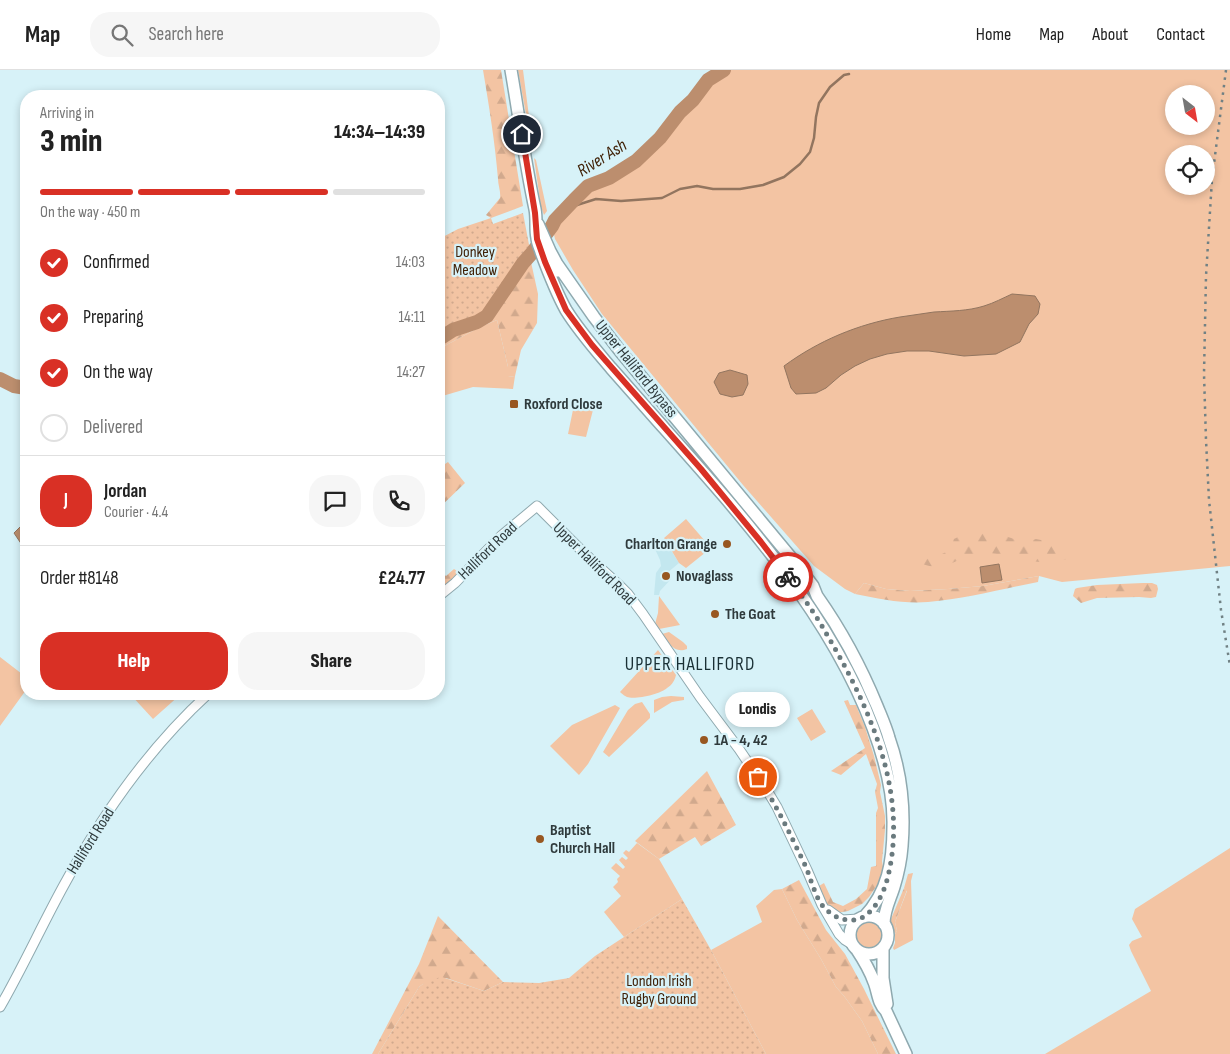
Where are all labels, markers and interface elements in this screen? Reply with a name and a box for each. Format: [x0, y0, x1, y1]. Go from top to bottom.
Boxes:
search box [90, 12, 440, 57]
text: Map [25, 20, 60, 49]
icon: search [108, 21, 136, 49]
text: Search here [148, 23, 224, 46]
text: Home [976, 24, 1011, 45]
text: Map [1039, 24, 1064, 45]
text: About [1092, 24, 1128, 45]
text: Contact [1156, 24, 1205, 45]
north arrow [1165, 85, 1215, 135]
map controls [1165, 85, 1215, 195]
text: Arriving in [40, 104, 94, 123]
pin [501, 113, 543, 155]
icon: home [508, 120, 536, 148]
text: 14:34–14:39 [334, 121, 425, 144]
text: 3 min [40, 122, 102, 161]
water label: River Ash [573, 134, 631, 181]
button: locate [1165, 145, 1215, 195]
text: On the way · 450 m [40, 203, 140, 222]
park label: Donkey Meadow [453, 243, 497, 280]
icon: check [40, 249, 68, 277]
text: Confirmed [83, 251, 150, 274]
text: 14:03 [396, 253, 425, 272]
icon: check [40, 304, 68, 332]
text: Preparing [83, 306, 144, 329]
text: 14:11 [398, 308, 425, 327]
street label: Upper Halliford Bypass [591, 316, 681, 422]
icon: check [40, 359, 68, 387]
text: On the way [83, 361, 153, 384]
text: 14:27 [397, 363, 425, 382]
place label: Roxford Close [524, 395, 603, 414]
marker: Roxford Close [508, 398, 520, 410]
text: Delivered [83, 416, 143, 439]
button: chat [309, 475, 361, 527]
button: phone [373, 475, 425, 527]
text: Jordan [104, 480, 147, 503]
text: J [64, 489, 68, 512]
text: Courier · 4.4 [104, 503, 168, 522]
street label: Halliford Road [455, 518, 521, 584]
street label: Upper Halliford Road [549, 519, 639, 609]
place label: Charlton Grange [625, 535, 717, 554]
marker: Charlton Grange [721, 538, 733, 550]
courier [763, 552, 813, 602]
icon: bike [774, 563, 802, 591]
text: Order #8148 [40, 567, 119, 590]
text: £24.77 [378, 567, 425, 590]
place label: Novaglass [676, 567, 733, 586]
marker: Novaglass [660, 570, 672, 582]
place label: The Goat [725, 605, 776, 624]
marker: The Goat [709, 608, 721, 620]
button: Help [40, 632, 228, 690]
button: Share [238, 632, 425, 690]
district label: UPPER HALLIFORD [625, 653, 755, 676]
callout: Londis [726, 692, 790, 727]
text: Londis [739, 700, 776, 719]
place label: 1A - 4, 42 [714, 731, 768, 750]
marker: 1A - 4, 42 [698, 734, 710, 746]
pin [737, 756, 779, 798]
icon: bag [744, 763, 772, 791]
street label: Halliford Road [63, 804, 119, 878]
place label: Baptist Church Hall [550, 821, 615, 858]
marker: Baptist Church Hall [534, 833, 546, 845]
park label: London Irish Rugby Ground [622, 972, 696, 1009]

